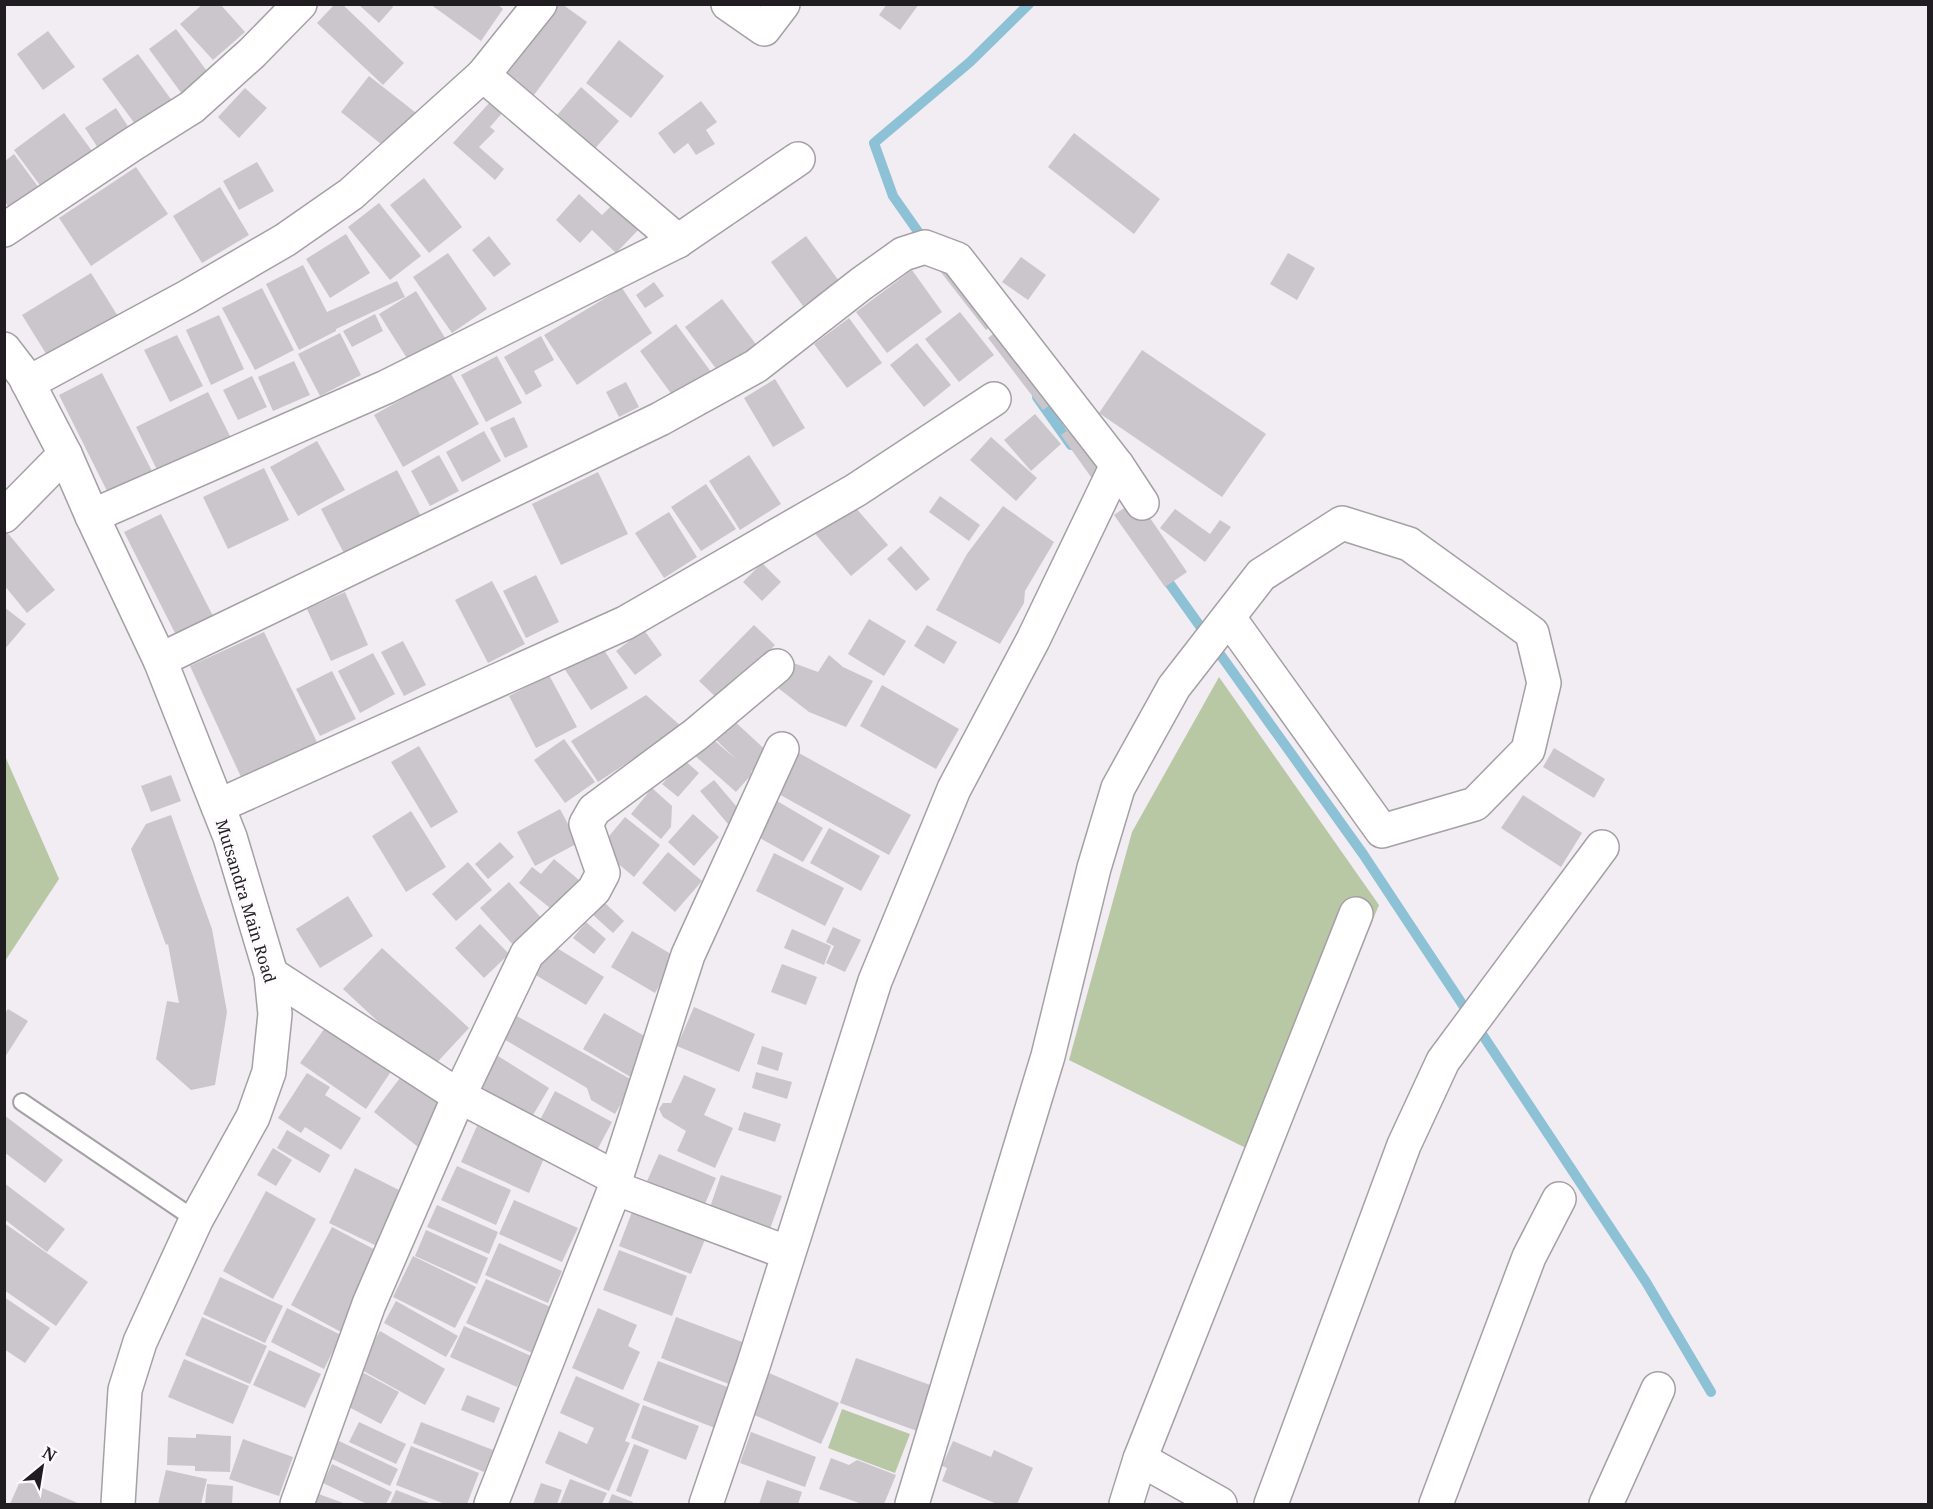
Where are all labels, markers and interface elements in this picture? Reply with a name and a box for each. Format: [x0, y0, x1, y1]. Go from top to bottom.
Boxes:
street label: Mutsandra Main Road [211, 817, 281, 986]
north arrow [12, 1437, 72, 1497]
text: N [39, 1441, 61, 1467]

